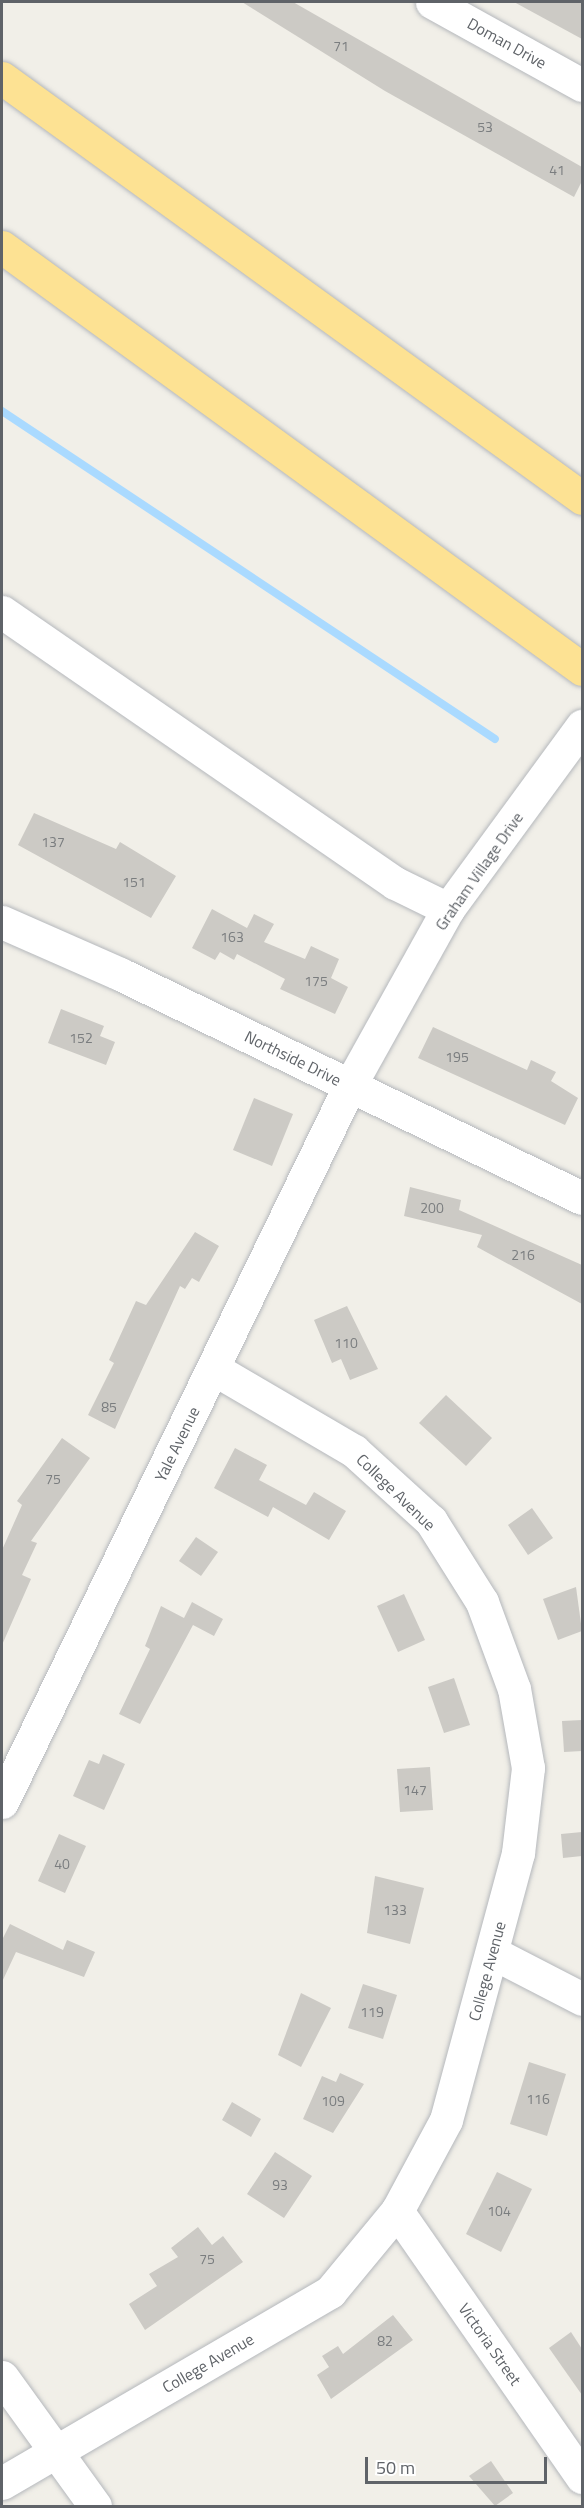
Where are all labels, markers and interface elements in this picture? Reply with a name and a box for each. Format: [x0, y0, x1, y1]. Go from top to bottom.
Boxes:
street label: Doman Drive [464, 13, 550, 73]
house number: 71 [333, 38, 349, 54]
house number: 53 [477, 119, 493, 135]
house number: 41 [549, 162, 565, 178]
street label: Graham Village Drive [431, 808, 527, 934]
house number: 137 [41, 834, 65, 850]
house number: 151 [122, 874, 146, 890]
house number: 163 [220, 929, 244, 945]
house number: 175 [304, 973, 328, 989]
street label: Northside Drive [242, 1026, 344, 1090]
house number: 152 [69, 1030, 93, 1046]
house number: 195 [445, 1049, 469, 1065]
house number: 200 [420, 1200, 444, 1216]
house number: 216 [511, 1247, 535, 1263]
house number: 110 [334, 1335, 358, 1351]
house number: 85 [101, 1399, 117, 1415]
street label: Yale Avenue [151, 1403, 203, 1485]
street label: College Avenue [353, 1450, 439, 1534]
house number: 75 [45, 1471, 61, 1487]
house number: 147 [403, 1782, 427, 1798]
house number: 40 [54, 1856, 70, 1872]
house number: 133 [383, 1902, 407, 1918]
street label: College Avenue [464, 1919, 510, 2023]
house number: 119 [360, 2004, 384, 2020]
house number: 116 [526, 2091, 550, 2107]
house number: 109 [321, 2093, 345, 2109]
house number: 93 [272, 2177, 288, 2193]
house number: 104 [487, 2203, 511, 2219]
house number: 75 [199, 2251, 215, 2267]
street label: Victoria Street [455, 2299, 525, 2389]
street label: College Avenue [159, 2329, 257, 2397]
house number: 82 [377, 2333, 393, 2349]
scale bar [368, 2445, 550, 2483]
text: 50 m [376, 2454, 415, 2481]

